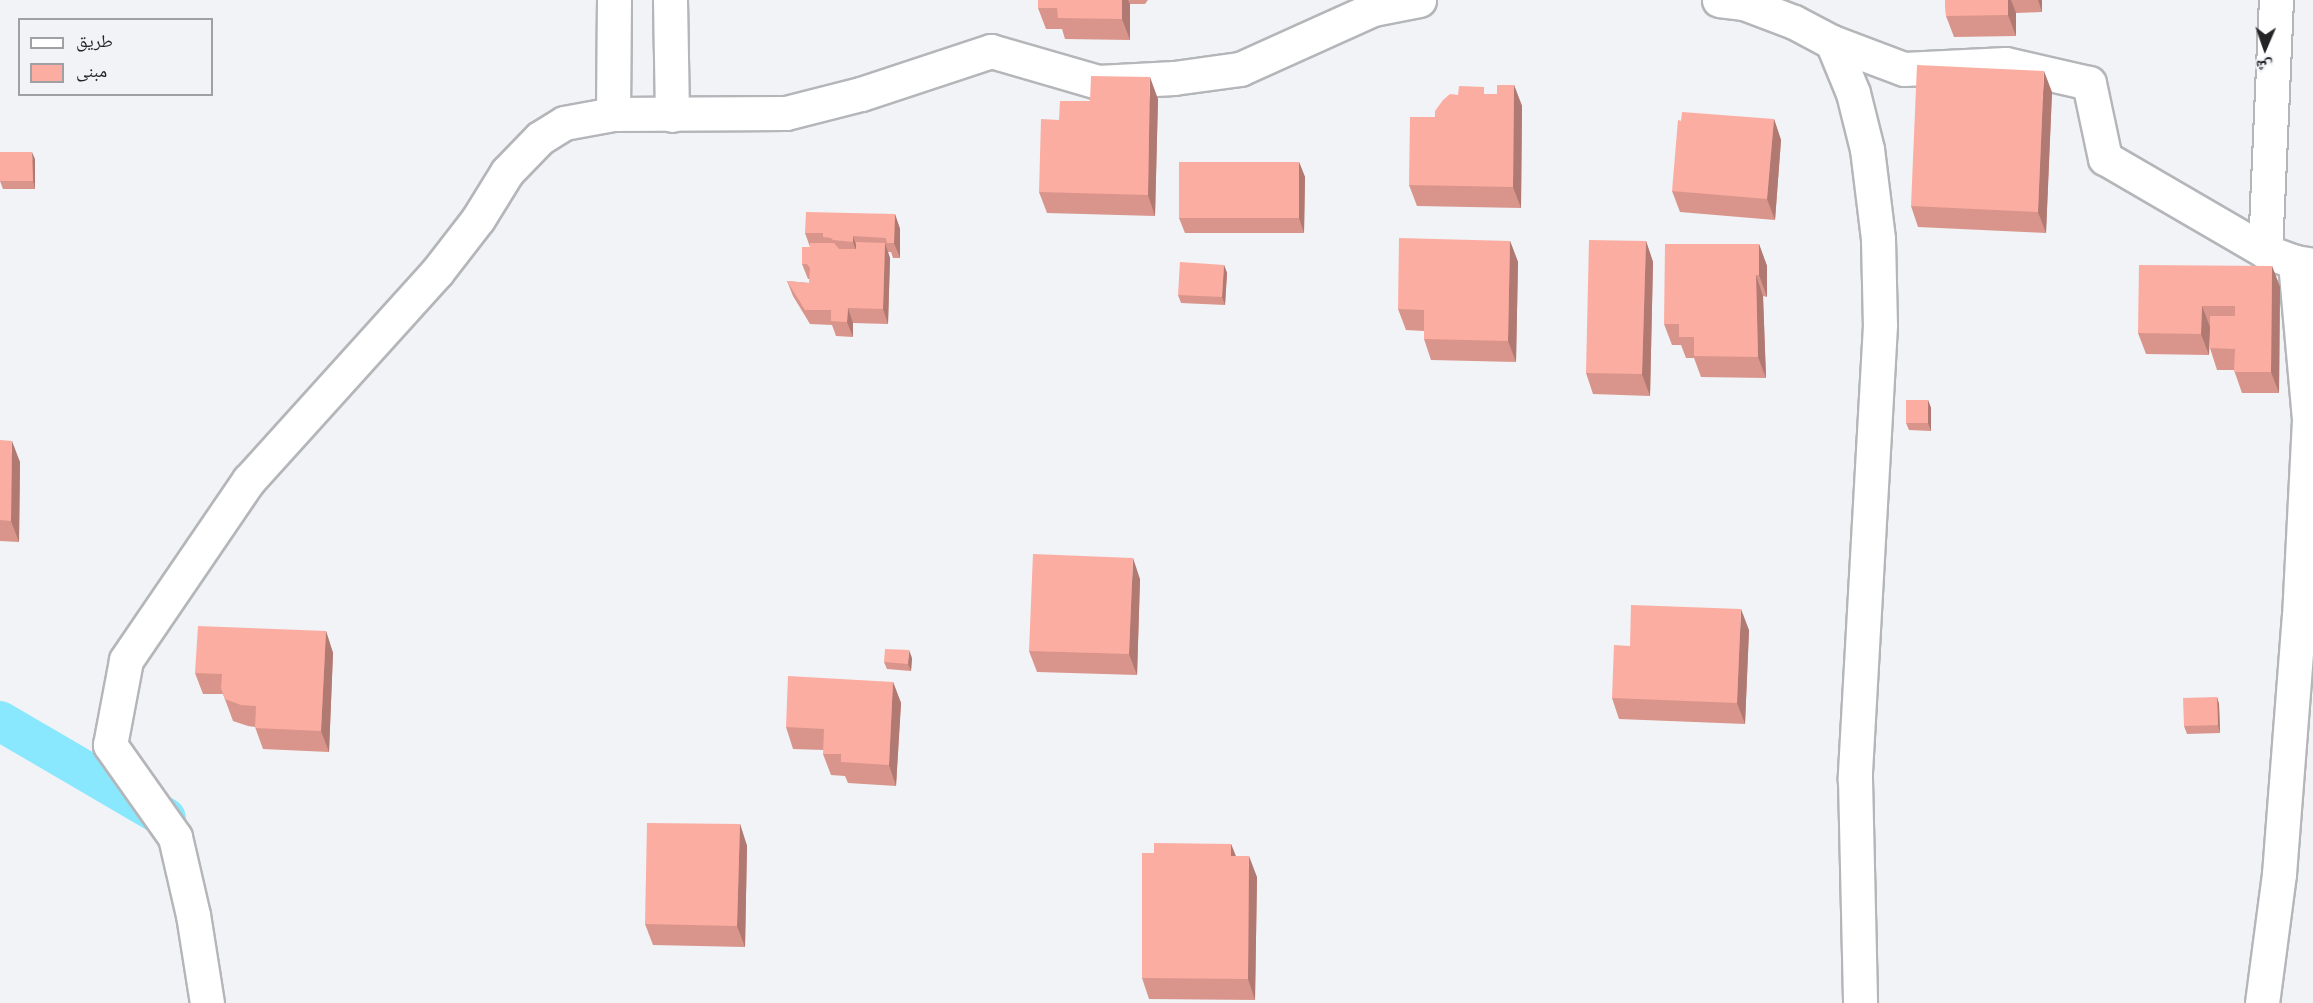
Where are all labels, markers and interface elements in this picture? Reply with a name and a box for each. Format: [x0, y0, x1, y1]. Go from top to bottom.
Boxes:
legend [18, 18, 213, 96]
north arrow [2235, 18, 2295, 78]
text: طريق [76, 28, 113, 54]
text: ش [2255, 55, 2273, 78]
text: مبنى [76, 58, 107, 84]

